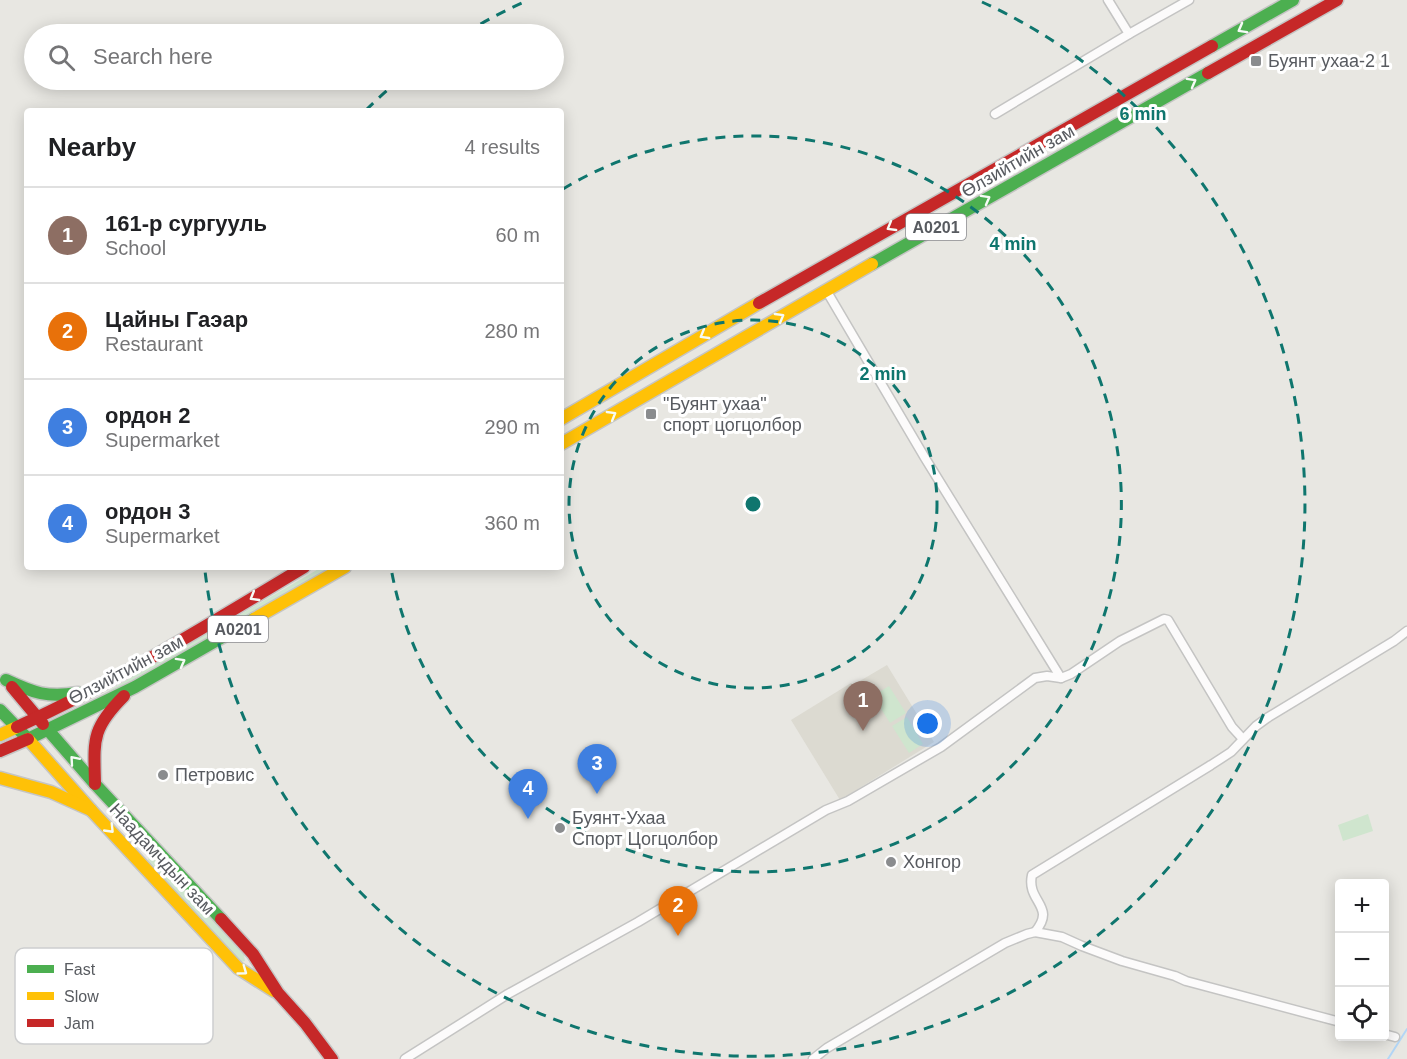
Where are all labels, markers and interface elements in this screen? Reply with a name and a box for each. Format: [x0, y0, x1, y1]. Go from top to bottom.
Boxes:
one-way arrow [1238, 22, 1248, 33]
search box [24, 24, 564, 90]
icon: search [45, 41, 78, 74]
text: Search here [93, 44, 213, 69]
place label: Буянт ухаа-2 1 [1268, 51, 1390, 71]
marker: Буянт ухаа-2 1 [1249, 54, 1263, 68]
one-way arrow [1186, 78, 1196, 89]
text: 6 min [1119, 104, 1167, 124]
street label: Өлзийтийн зам [958, 121, 1078, 201]
text: Nearby [48, 132, 136, 162]
text: 4 results [464, 136, 540, 158]
one-way arrow [980, 195, 990, 206]
text: 161-р сургууль [105, 211, 267, 236]
road number: A0201 [906, 214, 966, 240]
one-way arrow [887, 220, 897, 231]
text: 1 [62, 224, 73, 246]
text: 60 m [496, 224, 540, 246]
text: 4 min [989, 234, 1037, 254]
text: School [105, 237, 166, 259]
text: Цайны Гаэар [105, 307, 248, 332]
one-way arrow [774, 312, 784, 324]
text: 2 [62, 320, 73, 342]
text: 280 m [484, 320, 540, 342]
one-way arrow [700, 328, 710, 339]
text: Restaurant [105, 333, 203, 355]
text: 2 min [859, 364, 907, 384]
place label: "Буянт ухаа" спорт цогцолбор [663, 394, 802, 435]
text: ордон 2 [105, 403, 190, 428]
marker: "Буянт ухаа" спорт цогцолбор [644, 407, 658, 421]
one-way arrow [605, 410, 616, 422]
text: 3 [62, 416, 73, 438]
text: 290 m [484, 416, 540, 438]
text: Supermarket [105, 429, 220, 451]
centre of rings [743, 494, 763, 514]
text: ордон 3 [105, 499, 190, 524]
text: 4 [62, 512, 73, 534]
text: 360 m [484, 512, 540, 534]
text: Supermarket [105, 525, 220, 547]
one-way arrow [250, 590, 260, 601]
road number: A0201 [208, 616, 268, 642]
street label: Өлзийтийн зам [65, 631, 187, 709]
one-way arrow [175, 658, 185, 669]
pin: 1 [844, 682, 882, 731]
your location [913, 709, 942, 738]
pin: 3 [578, 744, 616, 794]
one-way arrow [70, 756, 81, 767]
place label: Петровис [175, 765, 254, 785]
marker: Петровис [156, 768, 170, 782]
pin: 4 [508, 770, 548, 819]
street label: Наадамчдын зам [105, 799, 219, 919]
place label: Буянт-Ухаа Спорт Цогцолбор [572, 808, 718, 849]
marker: Буянт-Ухаа Спорт Цогцолбор [553, 821, 567, 835]
one-way arrow [102, 822, 113, 833]
place label: Хонгор [903, 852, 961, 872]
marker: Хонгор [884, 855, 898, 869]
map controls [1335, 879, 1389, 1041]
button: + [1335, 879, 1389, 933]
pin: 2 [658, 886, 698, 936]
button: − [1335, 933, 1389, 987]
legend [15, 948, 213, 1044]
text: Fast [64, 961, 96, 978]
one-way arrow [237, 964, 248, 975]
button: locate [1335, 987, 1389, 1041]
text: Slow [64, 988, 99, 1005]
text: Jam [64, 1015, 94, 1032]

